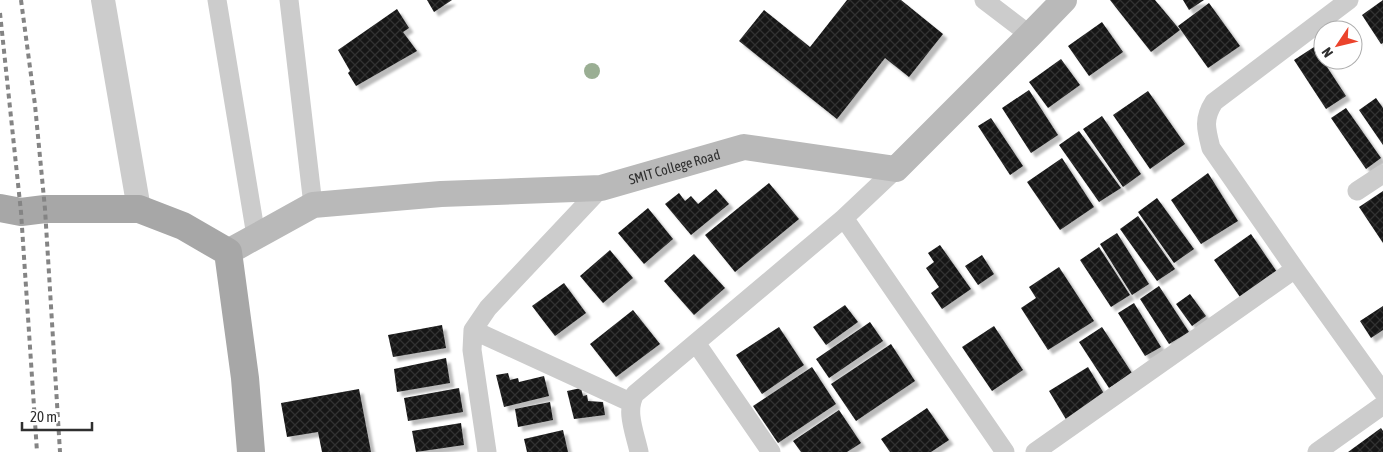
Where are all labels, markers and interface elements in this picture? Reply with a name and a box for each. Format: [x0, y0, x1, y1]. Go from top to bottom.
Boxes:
north arrow [1313, 20, 1363, 70]
text: N [1318, 44, 1336, 60]
street label: SMIT College Road [627, 146, 722, 188]
scale bar [22, 400, 92, 432]
text: 20 m [30, 408, 57, 425]

